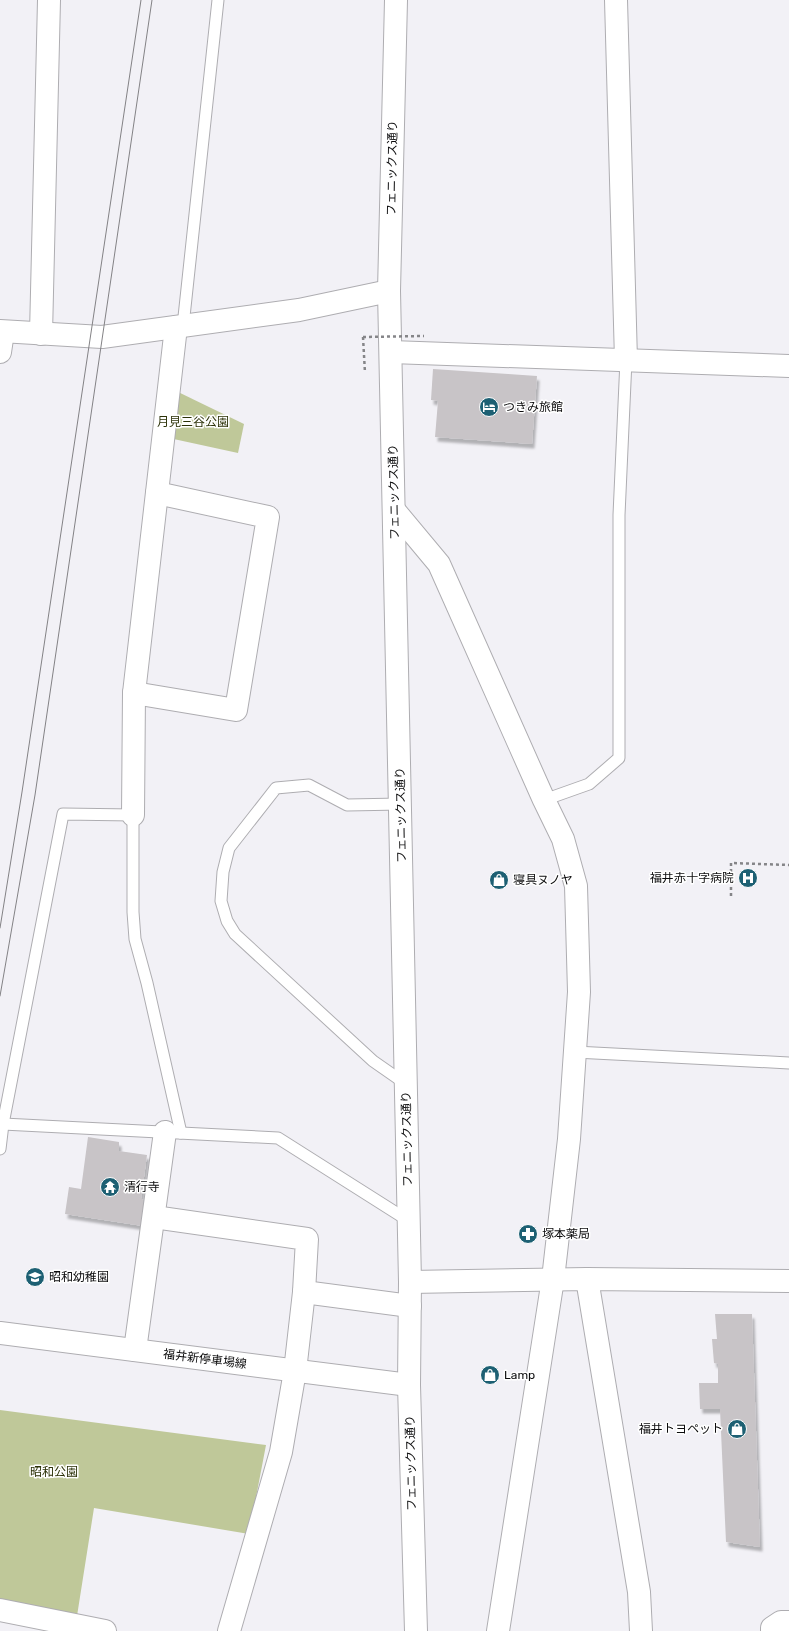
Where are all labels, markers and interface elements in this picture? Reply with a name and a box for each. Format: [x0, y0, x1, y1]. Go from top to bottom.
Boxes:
street label: フェニックス通り [384, 120, 400, 216]
hotel icon: つきみ旅館 [478, 396, 500, 418]
place label: つきみ旅館 [503, 400, 563, 414]
park label: 月見三谷公園 [157, 415, 229, 429]
street label: フェニックス通り [386, 444, 402, 540]
street label: フェニックス通り [393, 767, 409, 863]
hospital icon: 福井赤十字病院 [737, 867, 759, 889]
shop icon: 寝具ヌノヤ [488, 869, 510, 891]
place label: 福井赤十字病院 [650, 871, 734, 885]
place label: 寝具ヌノヤ [513, 873, 573, 887]
street label: フェニックス通り [399, 1091, 415, 1187]
temple icon: 清行寺 [99, 1176, 121, 1198]
place label: 清行寺 [124, 1180, 160, 1194]
pharmacy icon: 塚本薬局 [517, 1223, 539, 1245]
place label: 塚本薬局 [542, 1227, 590, 1241]
school or university icon: 昭和幼稚園 [24, 1266, 46, 1288]
place label: 昭和幼稚園 [49, 1270, 109, 1284]
street label: 福井新停車場線 [162, 1347, 248, 1371]
shop icon: Lamp [479, 1364, 501, 1386]
place label: Lamp [504, 1368, 535, 1382]
street label: フェニックス通り [403, 1415, 419, 1511]
shop icon: 福井トヨペット [726, 1418, 748, 1440]
place label: 福井トヨペット [639, 1422, 723, 1436]
park label: 昭和公園 [30, 1465, 78, 1479]

